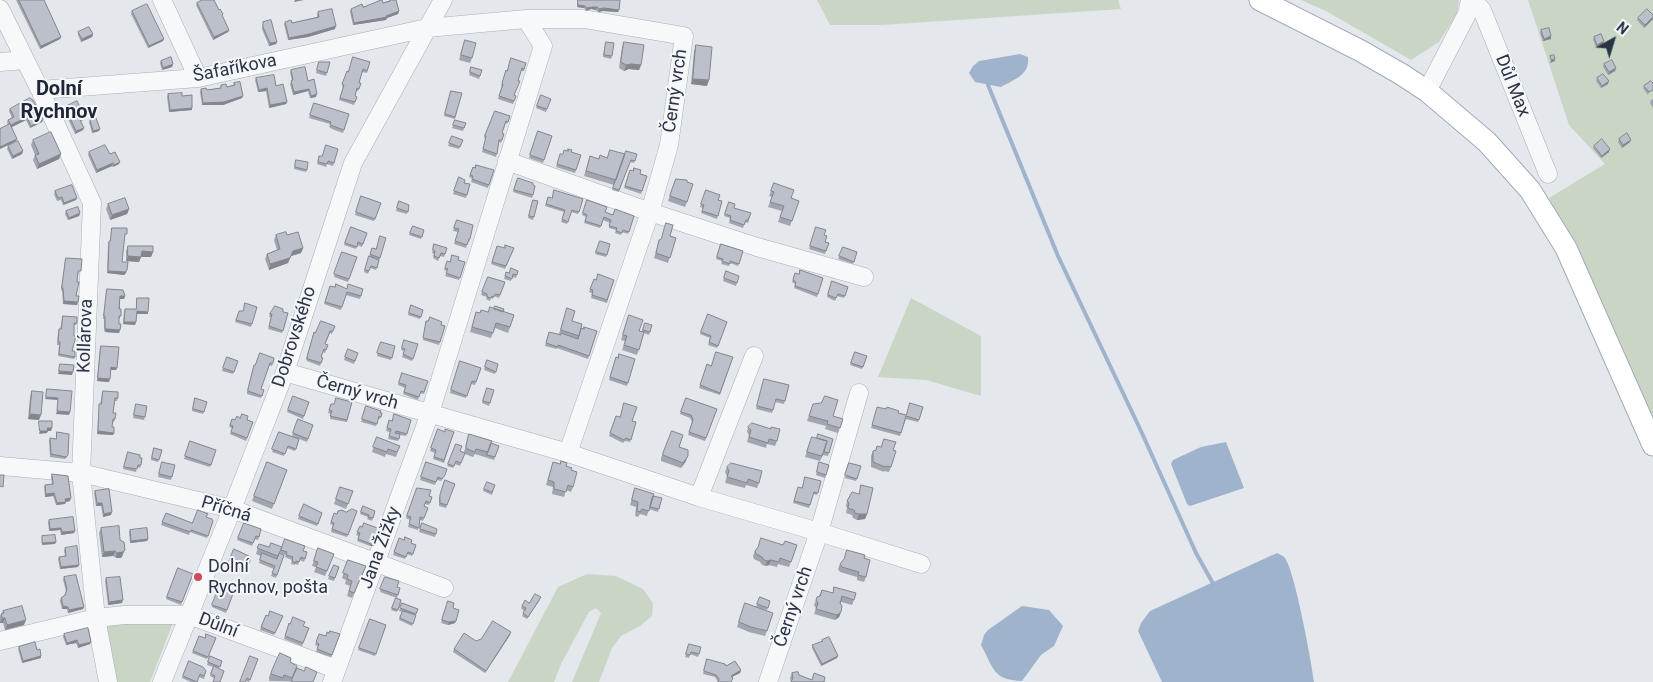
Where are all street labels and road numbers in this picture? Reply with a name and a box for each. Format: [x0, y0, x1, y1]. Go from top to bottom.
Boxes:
street label: Černý vrch [659, 48, 693, 134]
street label: Šafaříkova [191, 50, 279, 88]
street label: Důl Max [1490, 52, 1534, 120]
street label: Dobrovského [269, 284, 321, 390]
street label: Kollárova [74, 298, 98, 374]
street label: Černý vrch [314, 371, 400, 415]
street label: Příčná [198, 492, 254, 528]
street label: Jana Žižky [356, 504, 406, 592]
street label: Černý vrch [770, 564, 818, 650]
street label: Důlní [195, 609, 241, 643]

